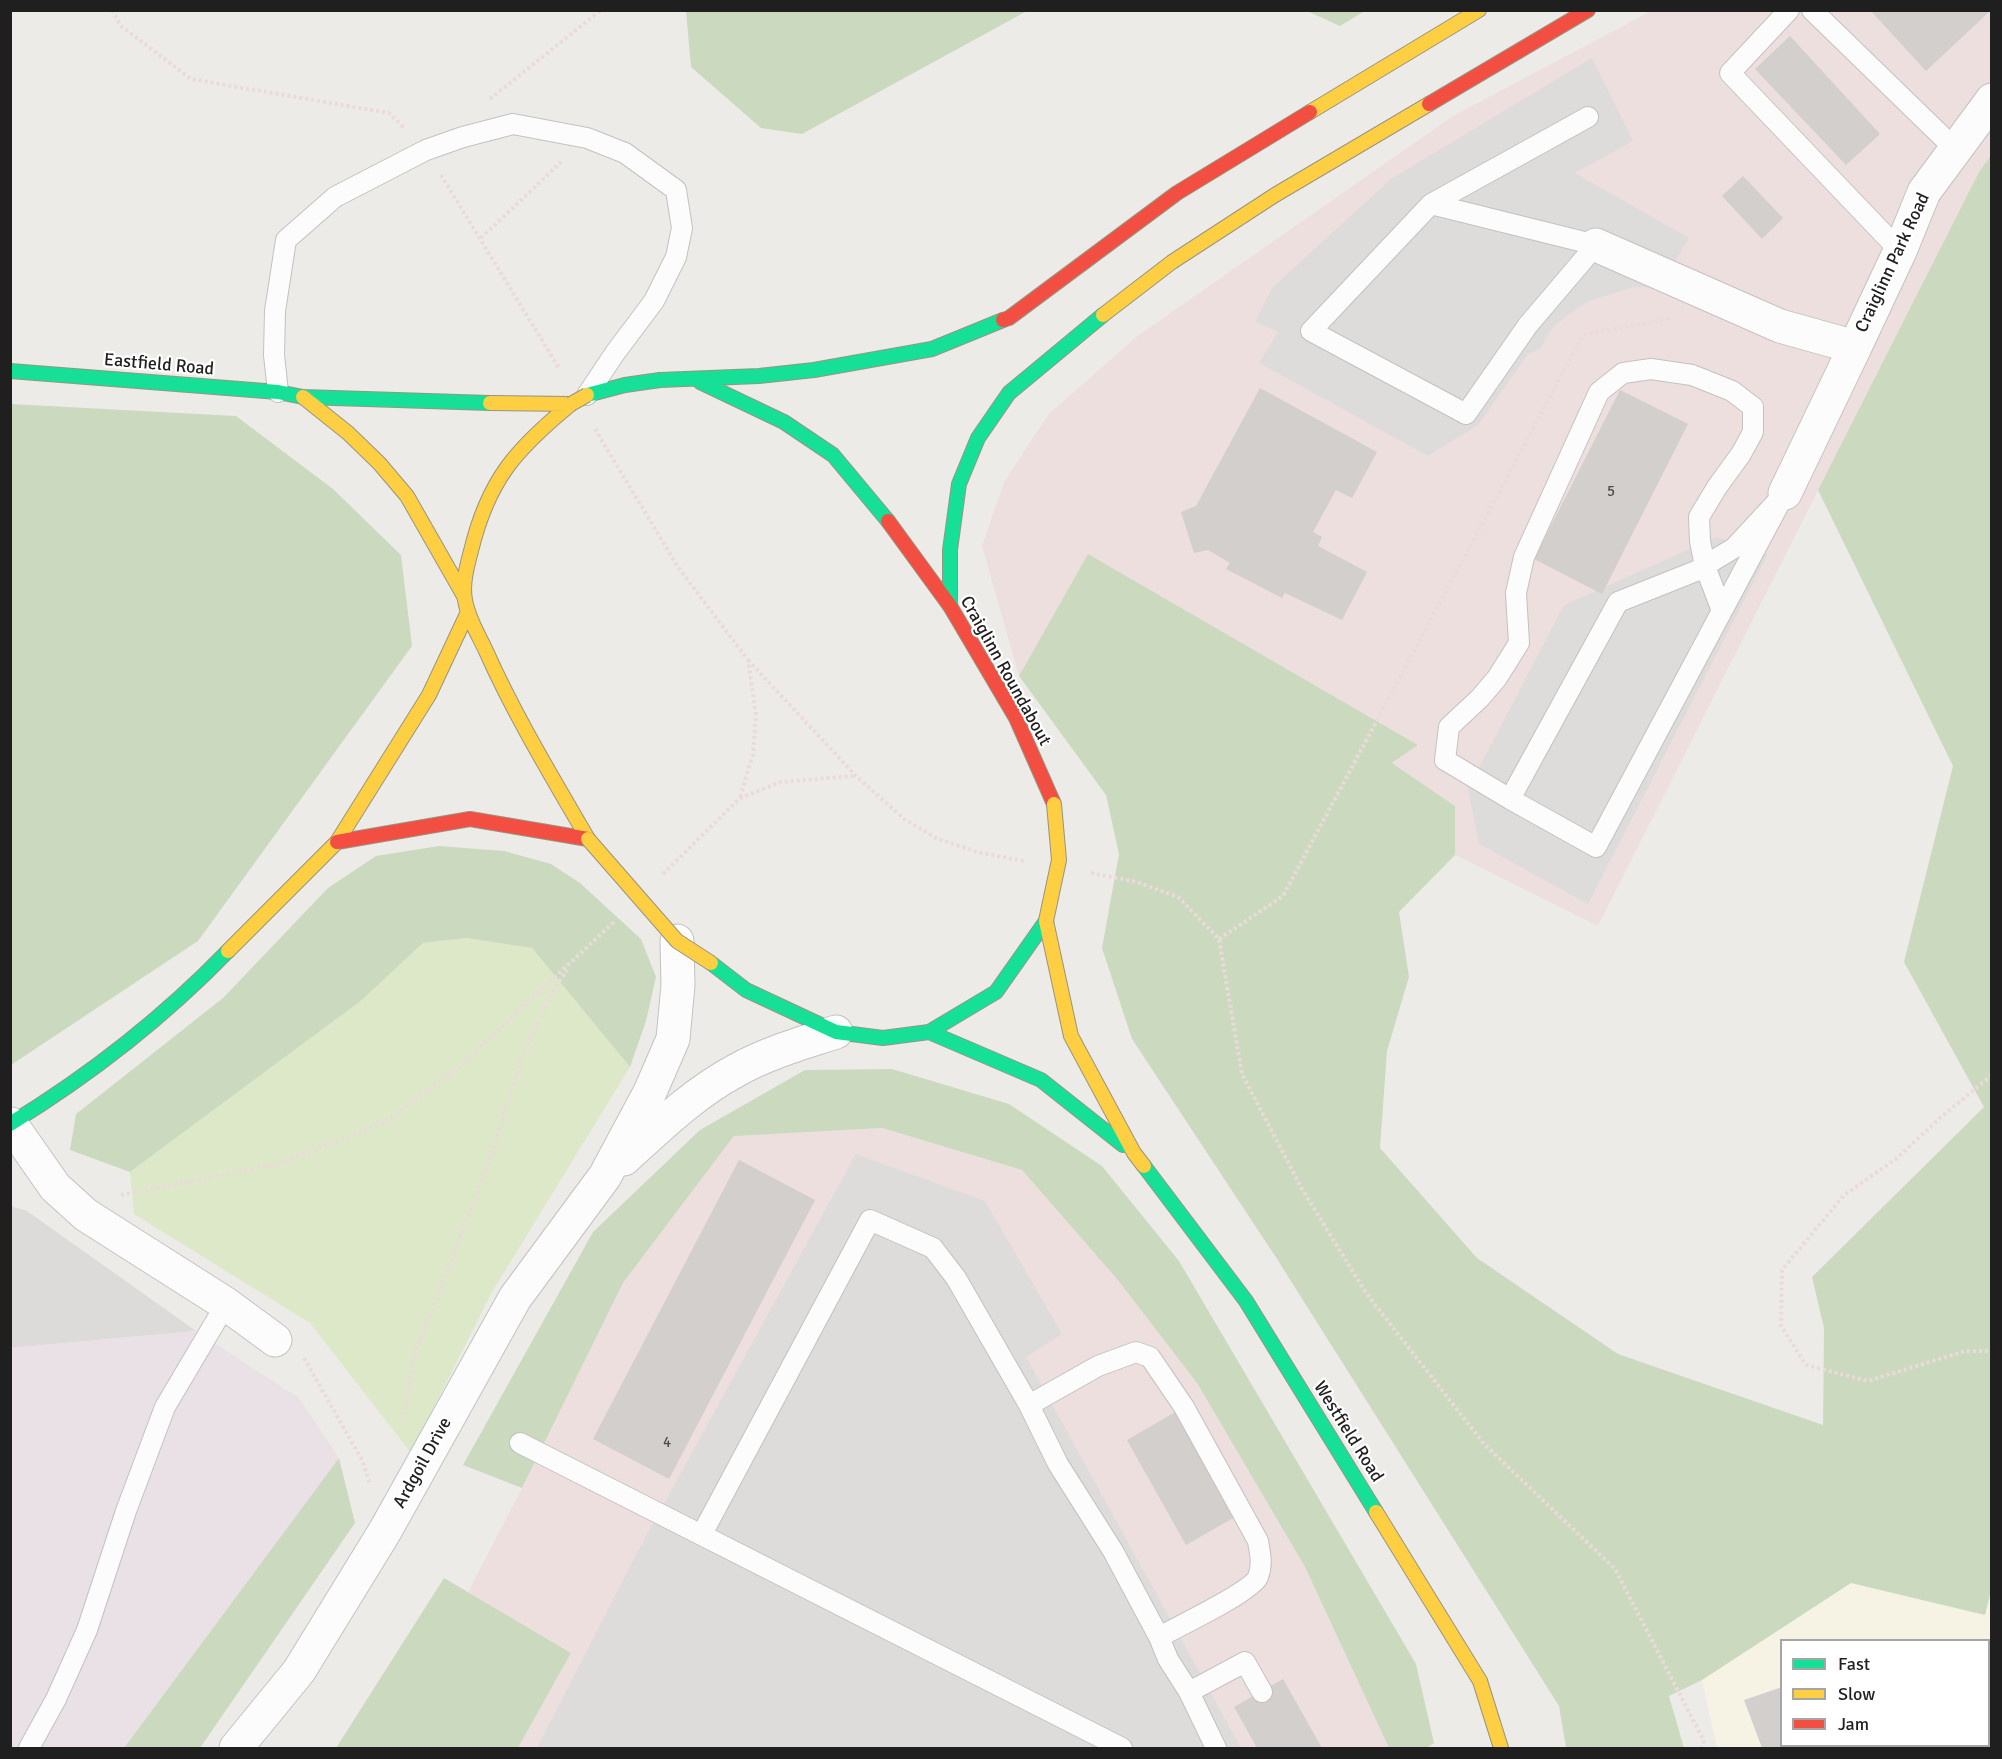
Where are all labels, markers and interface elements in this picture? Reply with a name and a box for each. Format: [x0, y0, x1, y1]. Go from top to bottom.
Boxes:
street label: Craiglinn Park Road [1851, 190, 1935, 336]
street label: Eastfield Road [103, 349, 215, 381]
house number: 5 [1607, 483, 1615, 501]
street label: Craiglinn Roundabout [955, 592, 1055, 750]
street label: Westfield Road [1308, 1378, 1388, 1486]
street label: Ardgoil Drive [389, 1414, 457, 1512]
house number: 4 [663, 1434, 671, 1452]
legend [1780, 1639, 1990, 1747]
text: Fast [1838, 1653, 1870, 1675]
text: Slow [1838, 1683, 1875, 1705]
text: Jam [1838, 1713, 1869, 1735]

